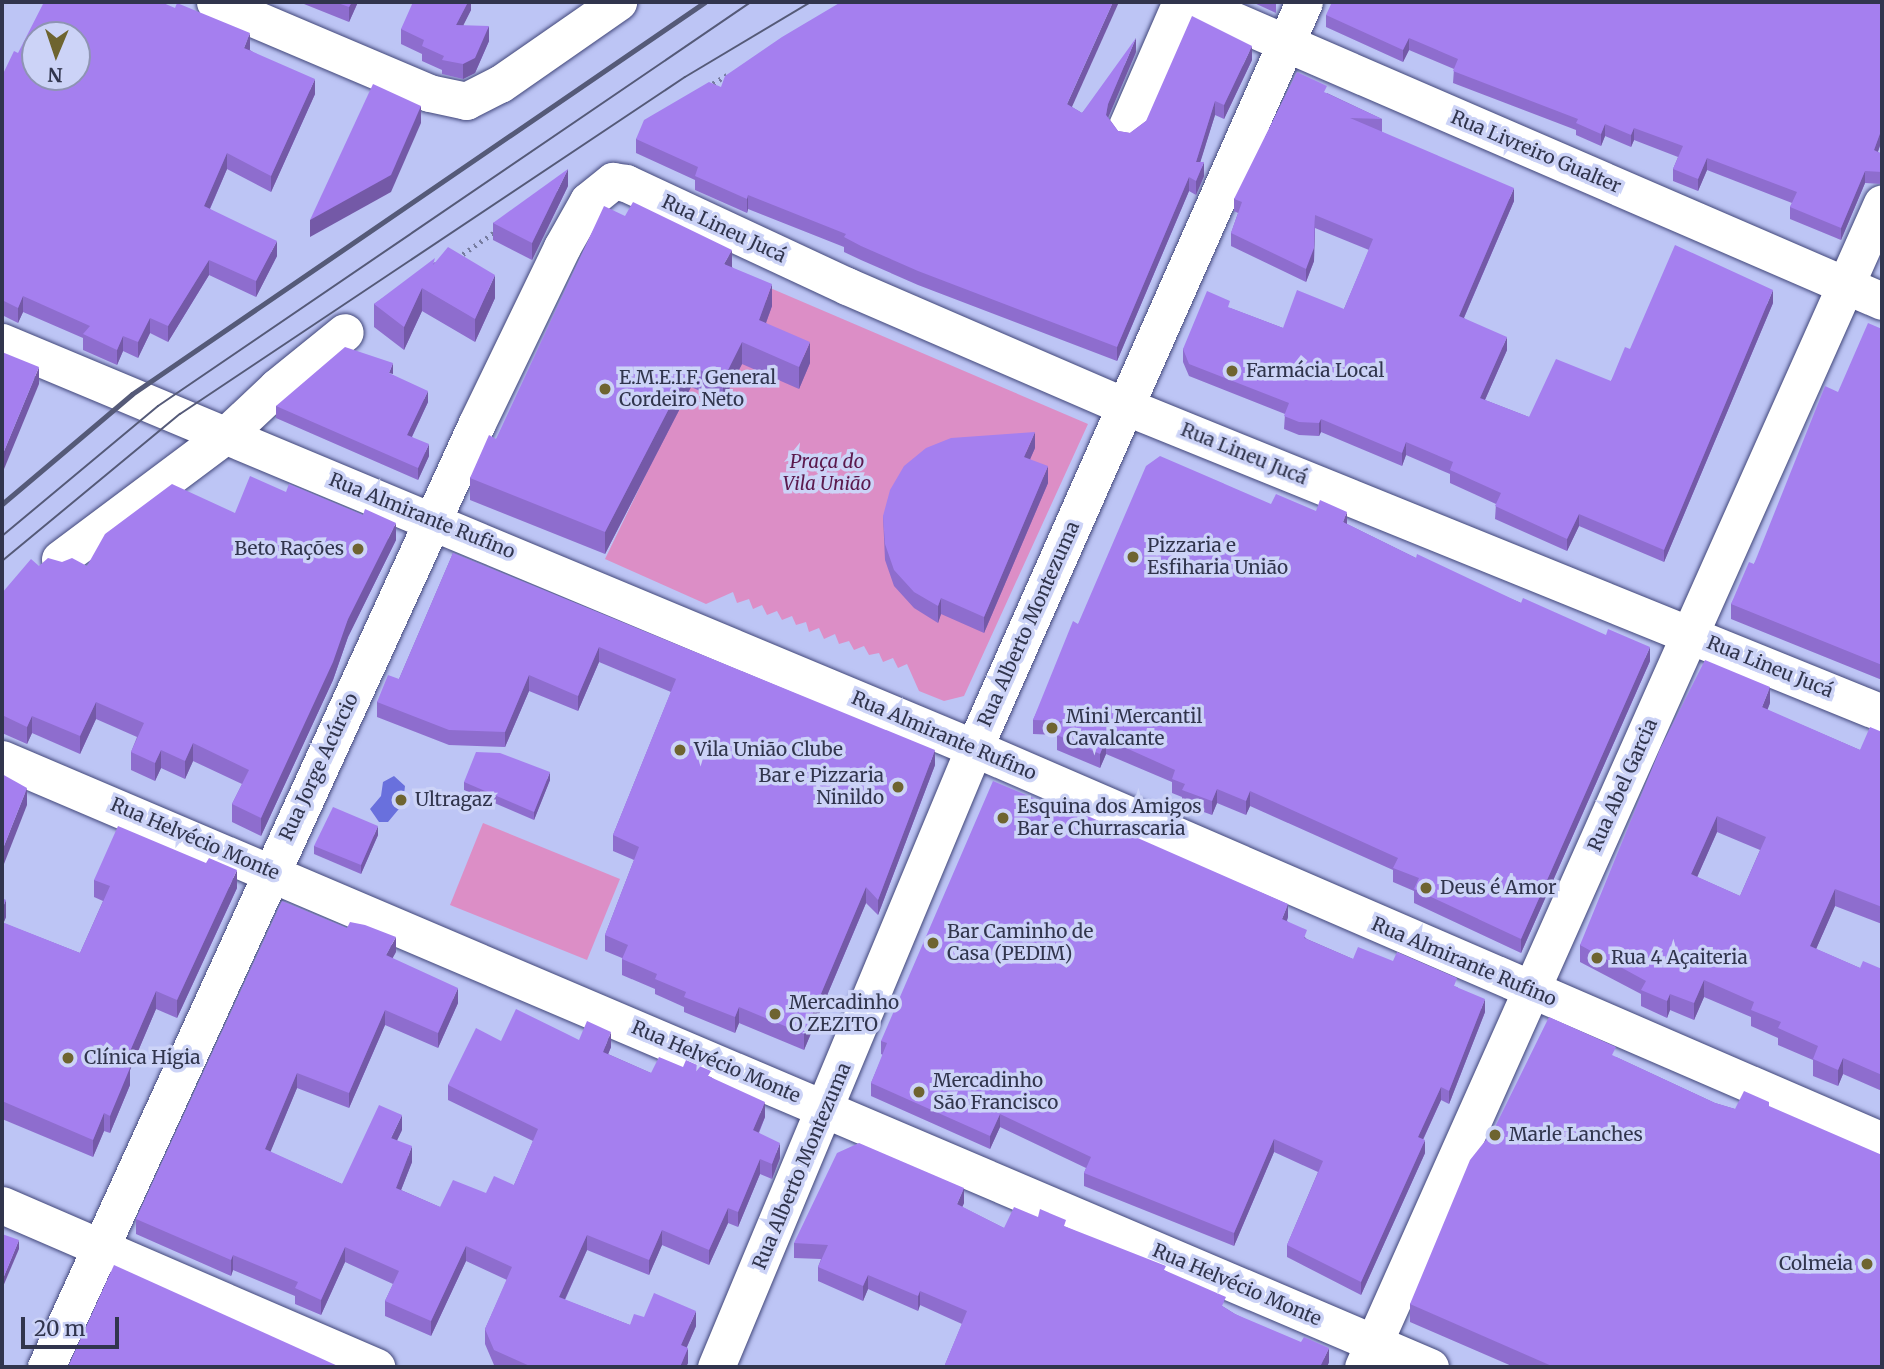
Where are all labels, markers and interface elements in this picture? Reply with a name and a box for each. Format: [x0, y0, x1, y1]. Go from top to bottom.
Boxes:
north arrow [21, 21, 91, 91]
text: N [47, 63, 63, 87]
street label: Rua Livreiro Gualter [1447, 106, 1625, 198]
street label: Rua Lineu Jucá [658, 190, 790, 268]
place label: Farmácia Local [1246, 360, 1384, 382]
marker: Farmácia Local [1224, 363, 1240, 379]
place label: E.M.E.I.F. General Cordeiro Neto [619, 367, 776, 411]
marker: E.M.E.I.F. General Cordeiro Neto [597, 381, 613, 397]
street label: Rua Lineu Jucá [1177, 418, 1311, 490]
park label: Praça do Vila União [783, 451, 871, 495]
street label: Rua Almirante Rufino [326, 468, 518, 564]
street label: Rua Alberto Montezuma [973, 518, 1085, 730]
place label: Pizzaria e Esfiharia União [1147, 535, 1288, 579]
place label: Beto Rações [234, 538, 344, 560]
marker: Beto Rações [350, 541, 366, 557]
marker: Pizzaria e Esfiharia União [1125, 549, 1141, 565]
street label: Rua Lineu Jucá [1703, 631, 1837, 703]
street label: Rua Almirante Rufino [848, 687, 1040, 785]
street label: Rua Jorge Acúrcio [275, 690, 363, 844]
place label: Mini Mercantil Cavalcante [1066, 706, 1202, 750]
street label: Rua Abel Garcia [1584, 715, 1662, 855]
marker: Mini Mercantil Cavalcante [1044, 720, 1060, 736]
place label: Vila União Clube [694, 739, 843, 761]
marker: Vila União Clube [672, 742, 688, 758]
place label: Bar e Pizzaria Ninildo [759, 765, 884, 809]
marker: Bar e Pizzaria Ninildo [890, 779, 906, 795]
place label: Ultragaz [415, 789, 493, 811]
marker: Ultragaz [393, 792, 409, 808]
street label: Rua Helvécio Monte [107, 793, 283, 885]
place label: Esquina dos Amigos Bar e Churrascaria [1017, 796, 1202, 840]
marker: Esquina dos Amigos Bar e Churrascaria [995, 810, 1011, 826]
place label: Deus é Amor [1440, 877, 1557, 899]
marker: Deus é Amor [1418, 880, 1434, 896]
street label: Rua Almirante Rufino [1368, 913, 1560, 1011]
place label: Bar Caminho de Casa (PEDIM) [947, 921, 1093, 965]
marker: Bar Caminho de Casa (PEDIM) [925, 935, 941, 951]
place label: Rua 4 Açaiteria [1611, 947, 1748, 969]
marker: Rua 4 Açaiteria [1589, 950, 1605, 966]
place label: Mercadinho O ZEZITO [789, 992, 899, 1036]
marker: Mercadinho O ZEZITO [767, 1006, 783, 1022]
street label: Rua Helvécio Monte [628, 1016, 804, 1108]
place label: Clínica Higia [84, 1047, 200, 1069]
marker: Clínica Higia [58, 1048, 78, 1068]
street label: Rua Alberto Montezuma [748, 1059, 856, 1273]
place label: Mercadinho São Francisco [933, 1070, 1058, 1114]
marker: Mercadinho São Francisco [911, 1084, 927, 1100]
place label: Marle Lanches [1509, 1124, 1643, 1146]
marker: Marle Lanches [1487, 1127, 1503, 1143]
street label: Rua Helvécio Monte [1149, 1239, 1325, 1331]
place label: Colmeia [1779, 1253, 1853, 1275]
marker: Colmeia [1859, 1256, 1875, 1272]
scale bar [24, 1302, 122, 1346]
text: 20 m [34, 1315, 85, 1342]

